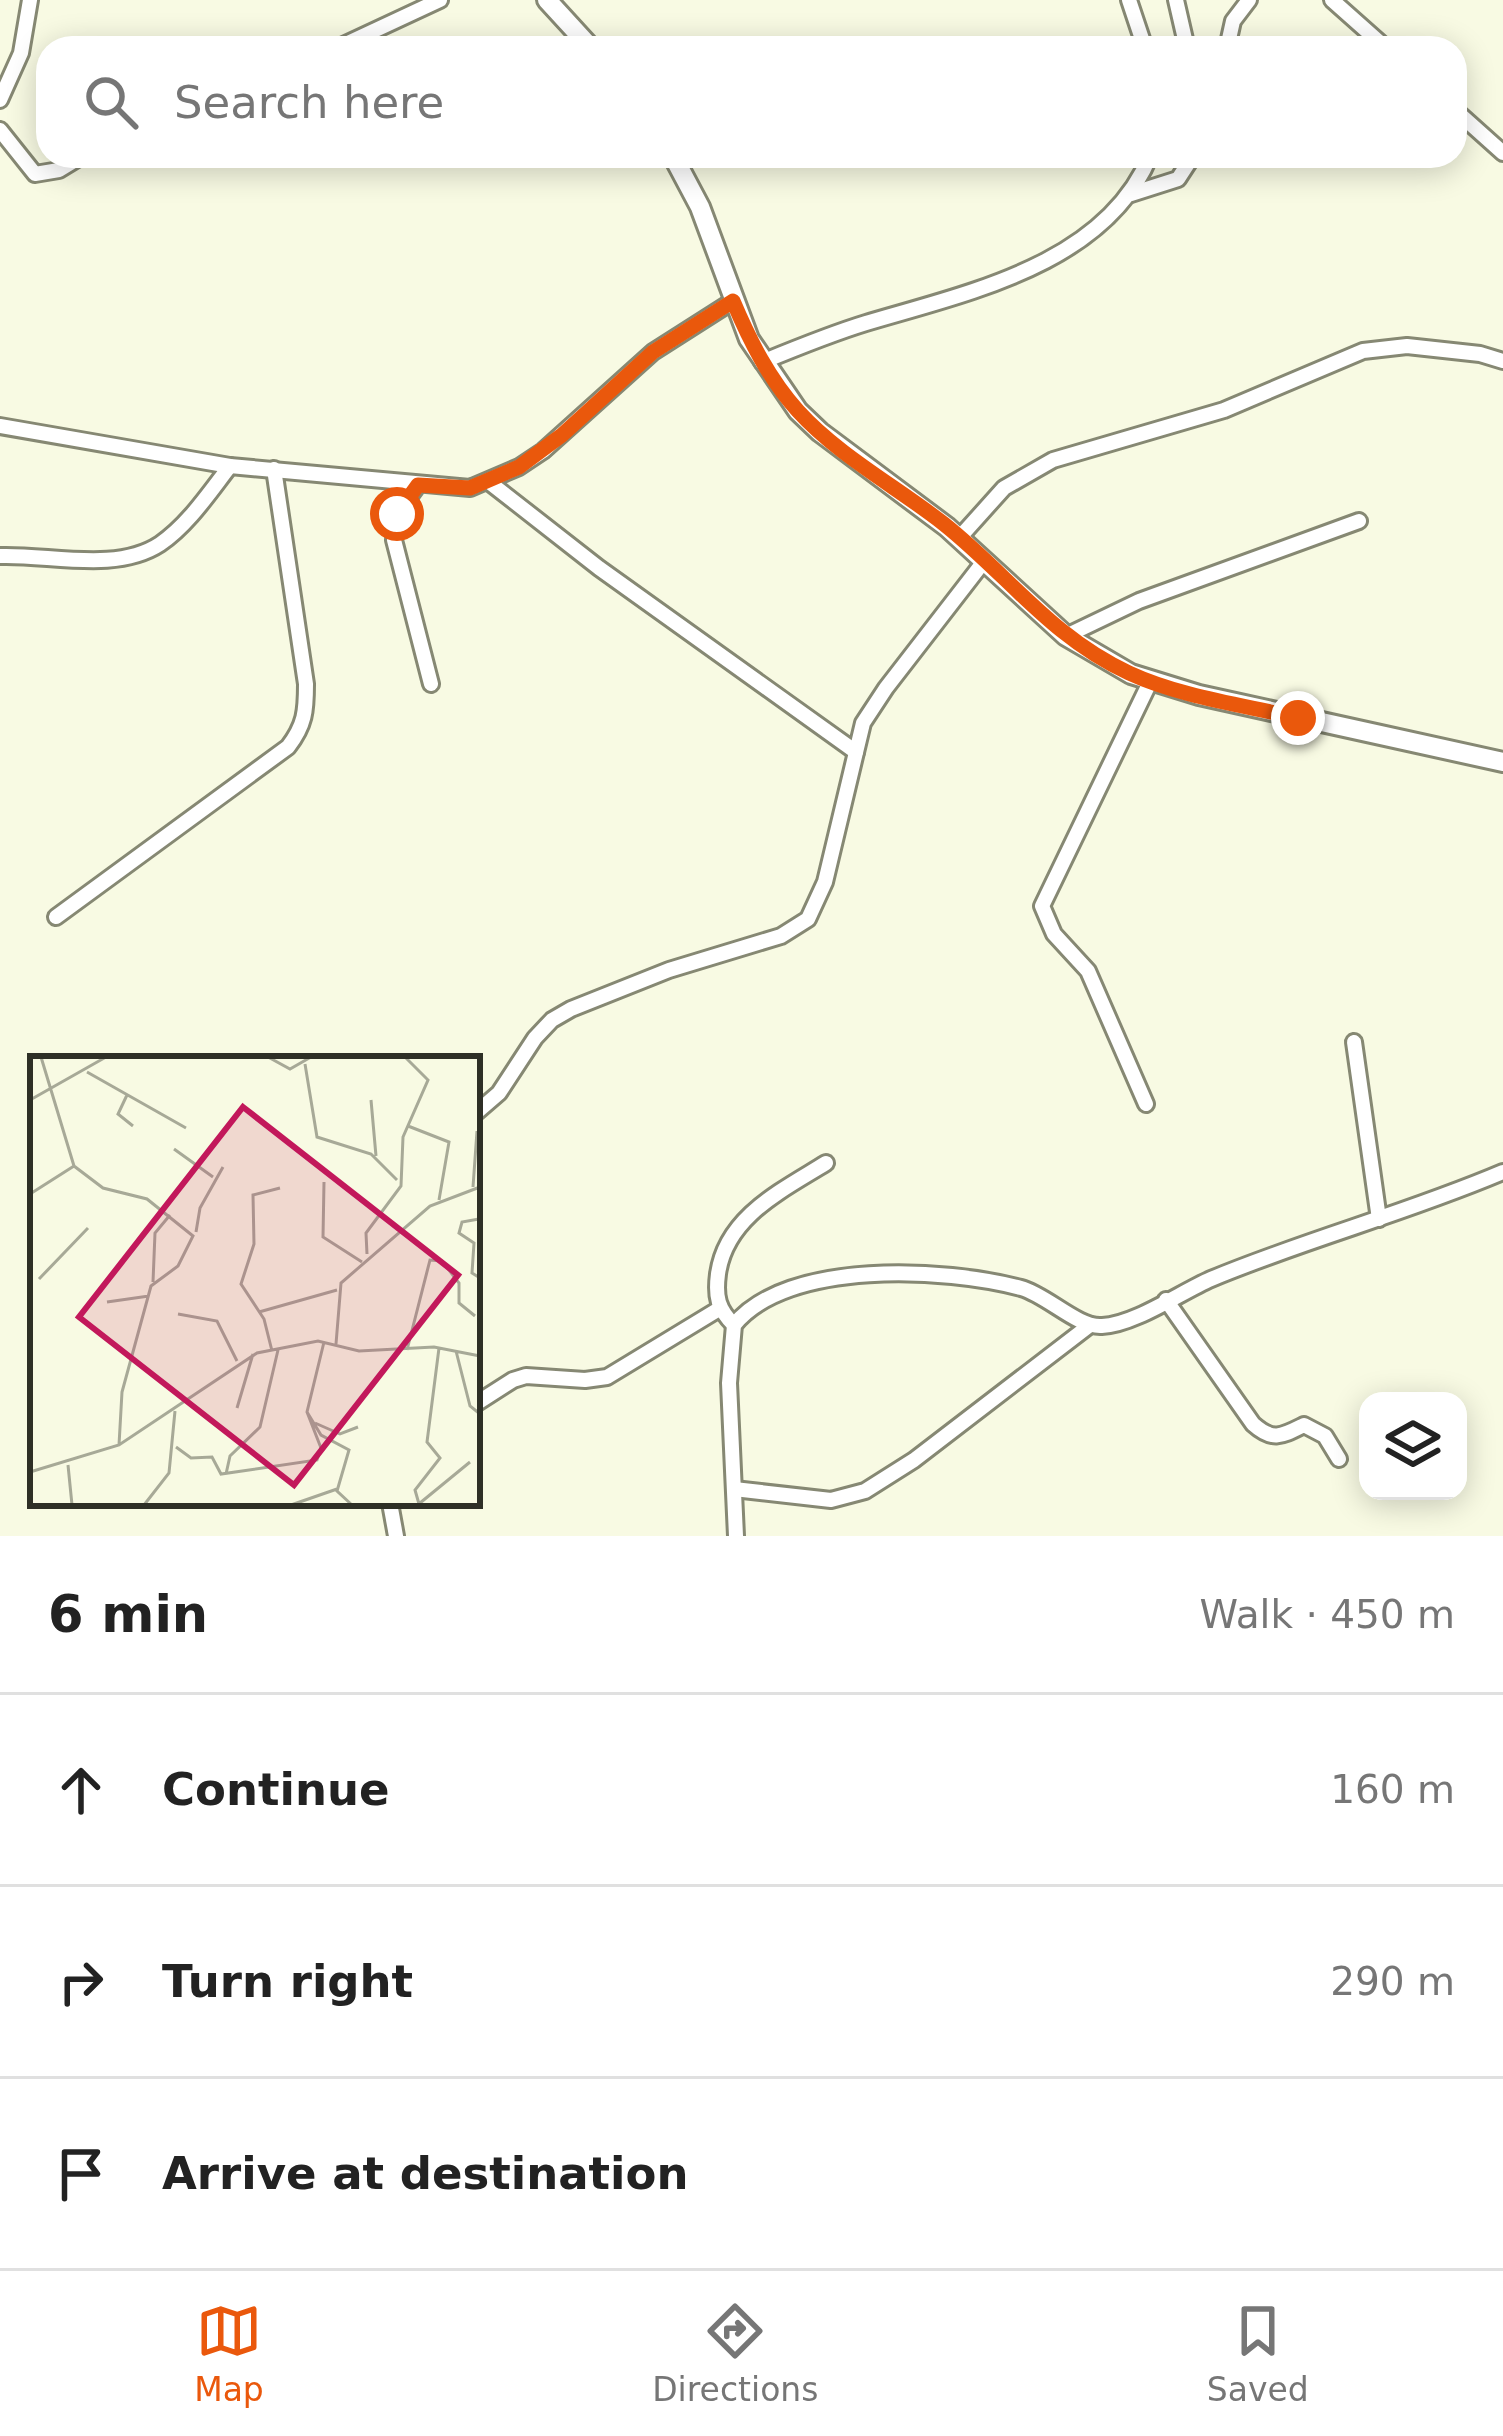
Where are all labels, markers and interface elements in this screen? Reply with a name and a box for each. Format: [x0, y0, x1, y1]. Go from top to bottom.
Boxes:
search box [36, 36, 1467, 168]
icon: search [78, 69, 144, 135]
text: Search here [174, 76, 444, 129]
route start [370, 487, 424, 541]
route end [1271, 691, 1325, 745]
inset map [30, 1056, 480, 1506]
map controls [1359, 1392, 1467, 1500]
button: layers [1359, 1392, 1467, 1500]
text: 6 min [48, 1585, 208, 1644]
text: Walk · 450 m [1200, 1592, 1455, 1637]
icon: ahead [48, 1757, 114, 1823]
text: Continue [162, 1763, 390, 1816]
text: 160 m [1330, 1767, 1455, 1812]
icon: right [48, 1949, 114, 2015]
text: Turn right [162, 1955, 413, 2008]
text: 290 m [1330, 1959, 1455, 2004]
icon: arrive [48, 2141, 114, 2207]
text: Arrive at destination [162, 2147, 688, 2200]
tab: Map [194, 2298, 264, 2409]
tab: Directions [652, 2298, 818, 2409]
tab: Saved [1207, 2298, 1309, 2409]

